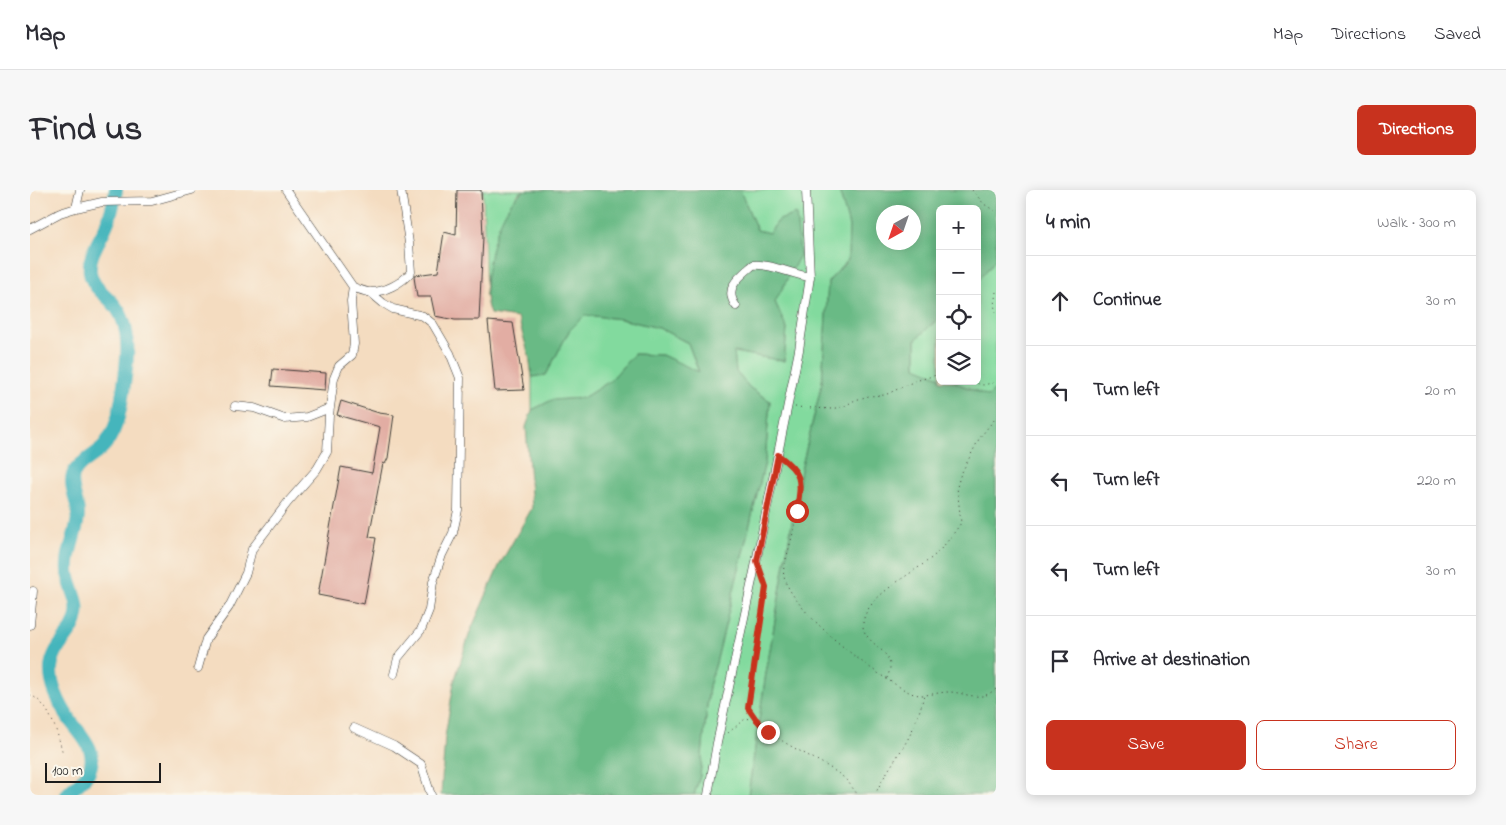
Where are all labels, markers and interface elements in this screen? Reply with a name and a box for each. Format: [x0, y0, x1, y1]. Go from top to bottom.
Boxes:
text: Map [25, 17, 66, 52]
text: Map [1273, 22, 1303, 48]
text: Directions [1331, 22, 1406, 48]
text: Saved [1434, 22, 1481, 48]
text: Find us [30, 105, 142, 156]
button: Directions [1357, 105, 1476, 155]
north arrow [876, 205, 921, 250]
map controls [936, 205, 981, 385]
button: + [936, 205, 981, 250]
text: 4 min [1046, 208, 1090, 238]
text: Walk · 300 m [1377, 211, 1456, 235]
button: − [936, 250, 981, 295]
icon: ahead [1046, 287, 1074, 315]
text: Continue [1093, 287, 1161, 314]
text: 30 m [1426, 289, 1456, 313]
button: locate [936, 295, 981, 340]
button: layers [936, 340, 981, 385]
icon: left [1046, 377, 1074, 405]
text: Turn left [1093, 377, 1160, 404]
text: 20 m [1425, 379, 1456, 403]
icon: left [1046, 467, 1074, 495]
text: Turn left [1093, 467, 1160, 494]
text: 220 m [1417, 469, 1456, 493]
route start [786, 500, 809, 523]
icon: left [1046, 557, 1074, 585]
text: Turn left [1093, 557, 1160, 584]
text: 30 m [1426, 559, 1456, 583]
icon: arrive [1046, 647, 1074, 675]
text: Arrive at destination [1093, 647, 1250, 674]
button: Save [1046, 720, 1246, 770]
button: Share [1256, 720, 1456, 770]
route end [757, 721, 780, 744]
scale bar [45, 760, 161, 783]
text: 100 m [52, 761, 83, 782]

